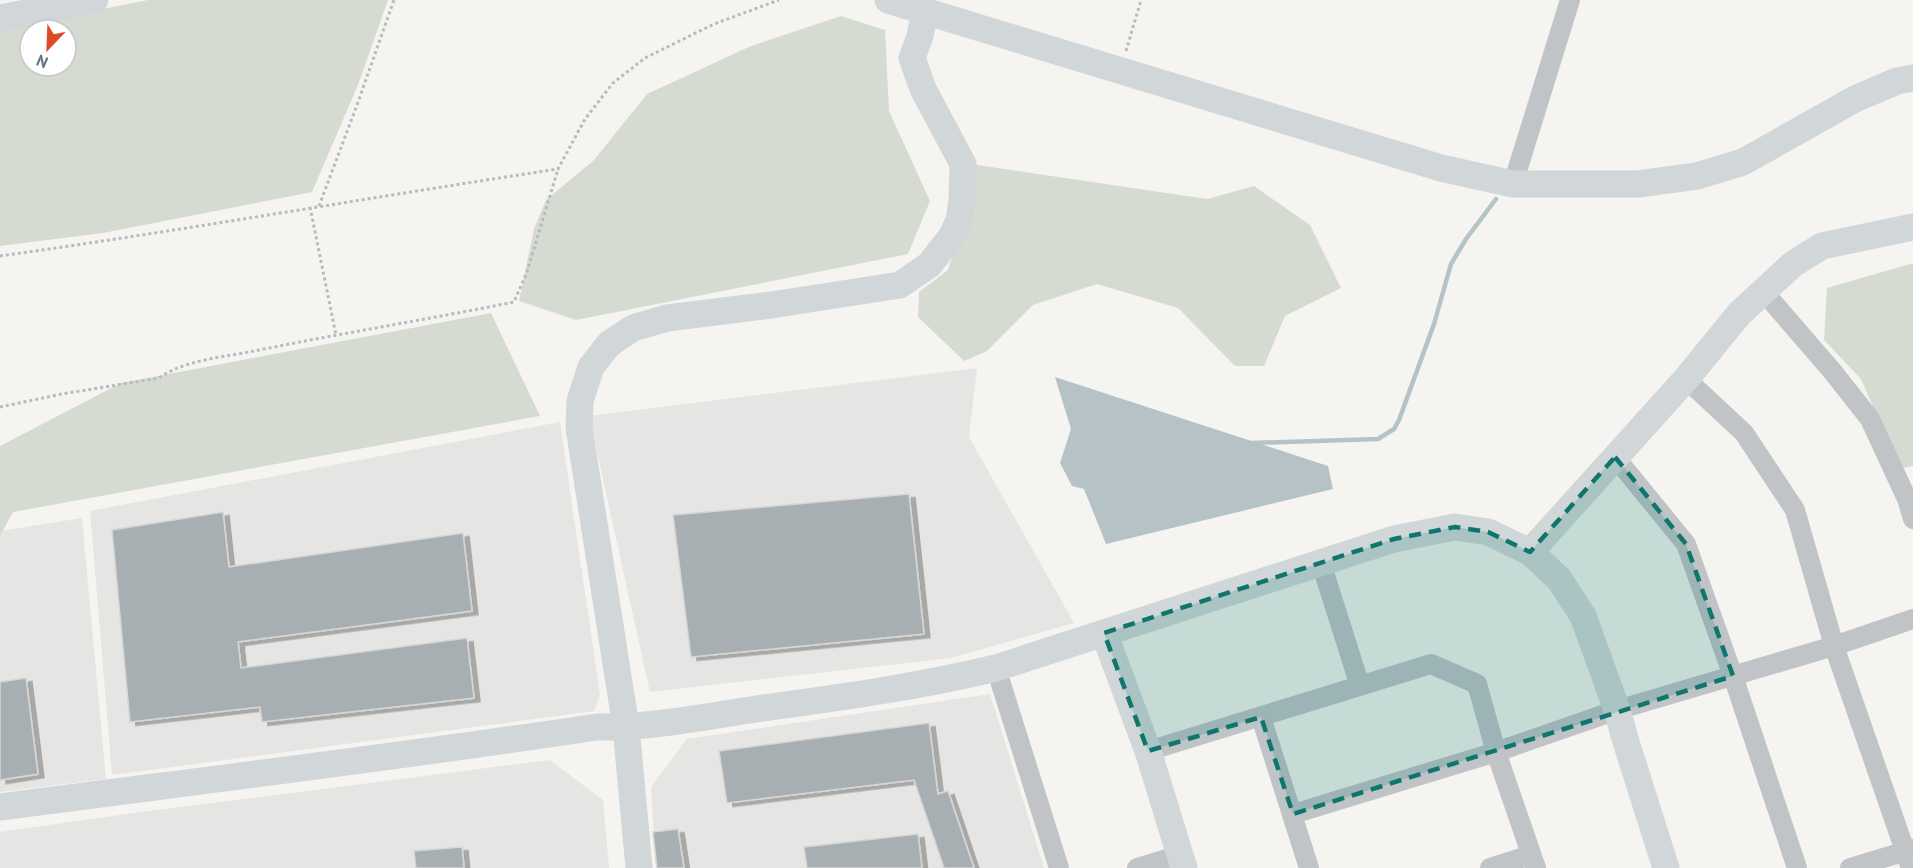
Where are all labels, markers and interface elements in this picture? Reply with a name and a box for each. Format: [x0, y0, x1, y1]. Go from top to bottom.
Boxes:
north arrow [18, 18, 78, 78]
text: N [33, 51, 51, 73]

